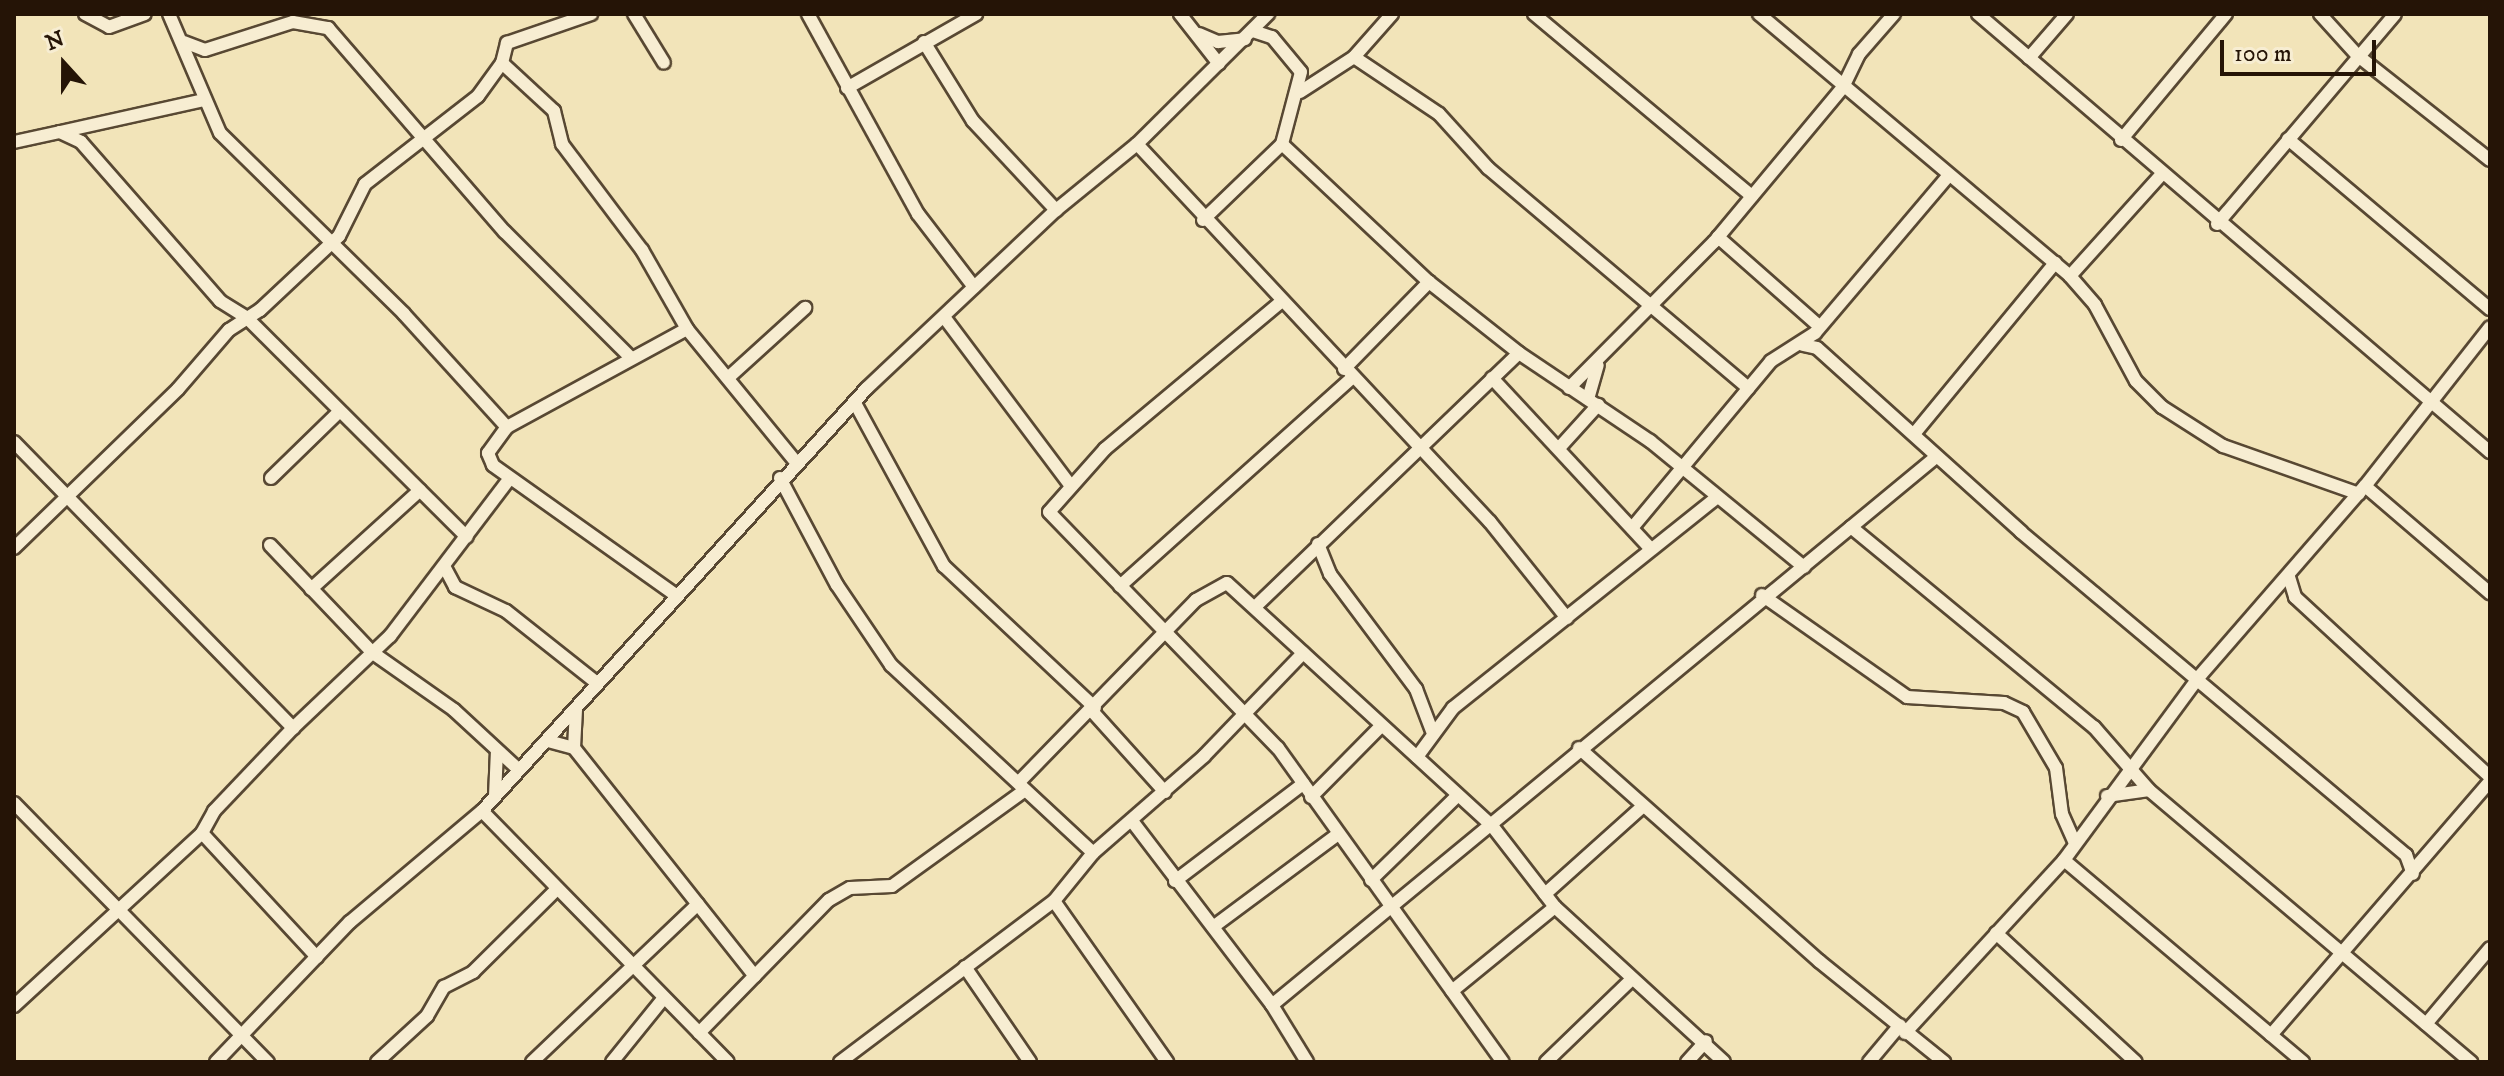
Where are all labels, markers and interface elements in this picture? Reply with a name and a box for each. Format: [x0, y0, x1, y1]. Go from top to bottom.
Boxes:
north arrow [24, 24, 104, 104]
scale bar [2224, 24, 2380, 74]
text: N [42, 25, 68, 57]
text: 100 m [2234, 39, 2292, 69]

